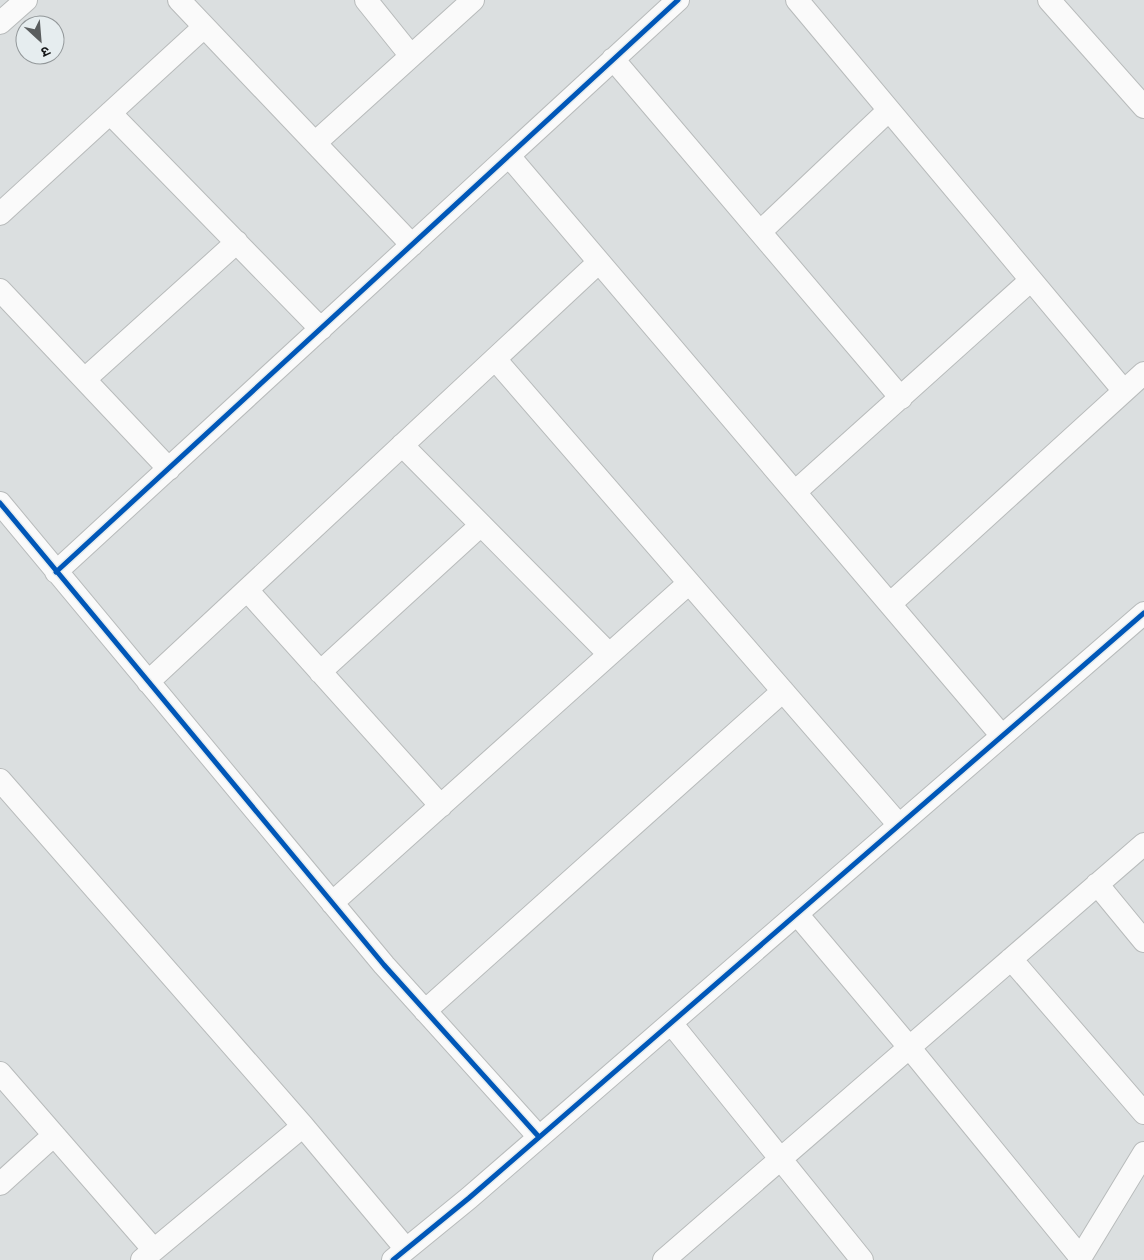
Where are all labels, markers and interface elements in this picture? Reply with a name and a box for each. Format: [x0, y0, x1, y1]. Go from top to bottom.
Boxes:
north arrow [15, 15, 65, 65]
text: उ [37, 42, 53, 62]

